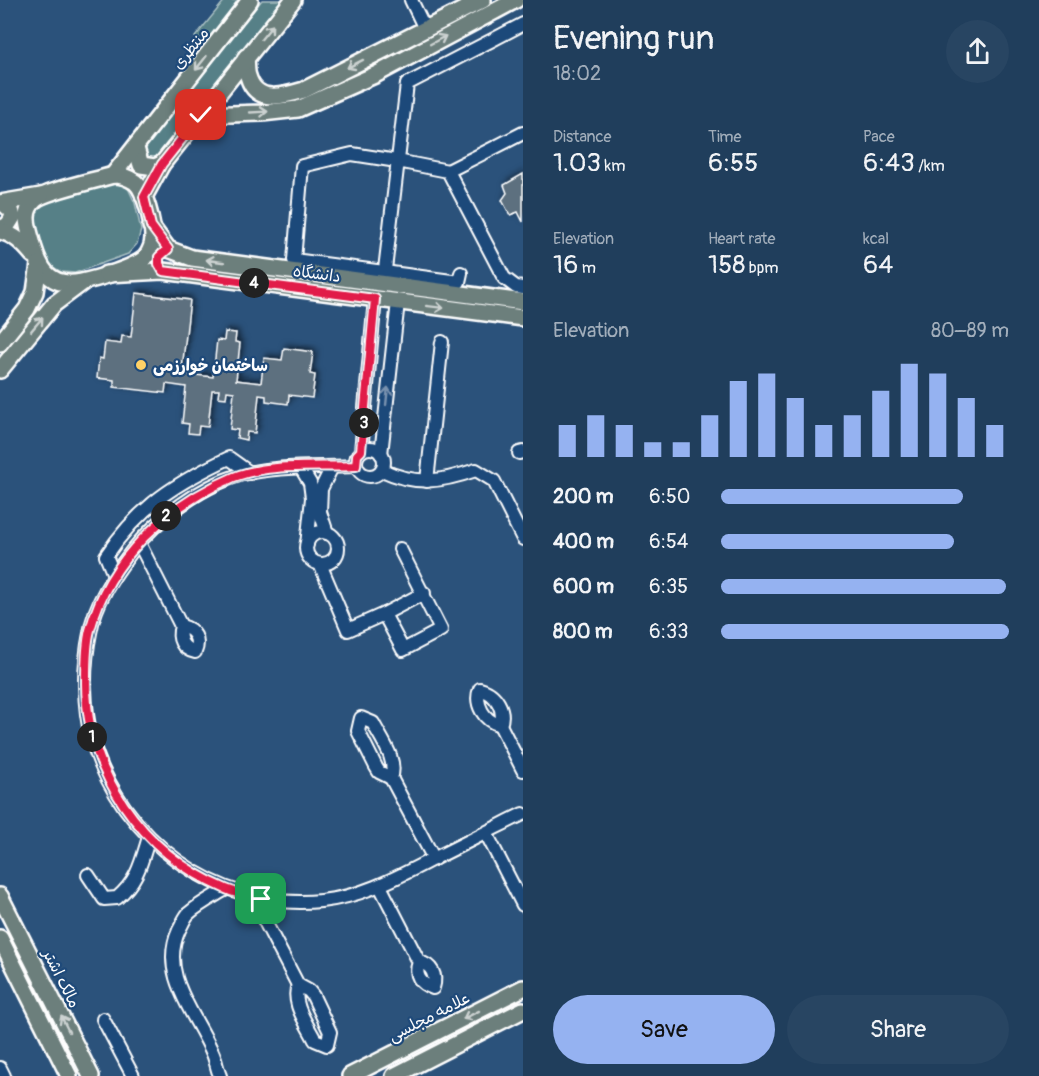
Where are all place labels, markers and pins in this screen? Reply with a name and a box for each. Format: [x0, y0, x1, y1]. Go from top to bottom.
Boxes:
pin [175, 89, 226, 140]
pin: 4 [239, 268, 269, 298]
place label: ساختمان خوارزمی [153, 356, 268, 376]
marker: ساختمان خوارزمی [134, 358, 148, 372]
pin: 3 [349, 408, 379, 438]
pin: 2 [151, 501, 181, 531]
pin: 1 [77, 722, 107, 752]
pin [235, 873, 286, 924]

